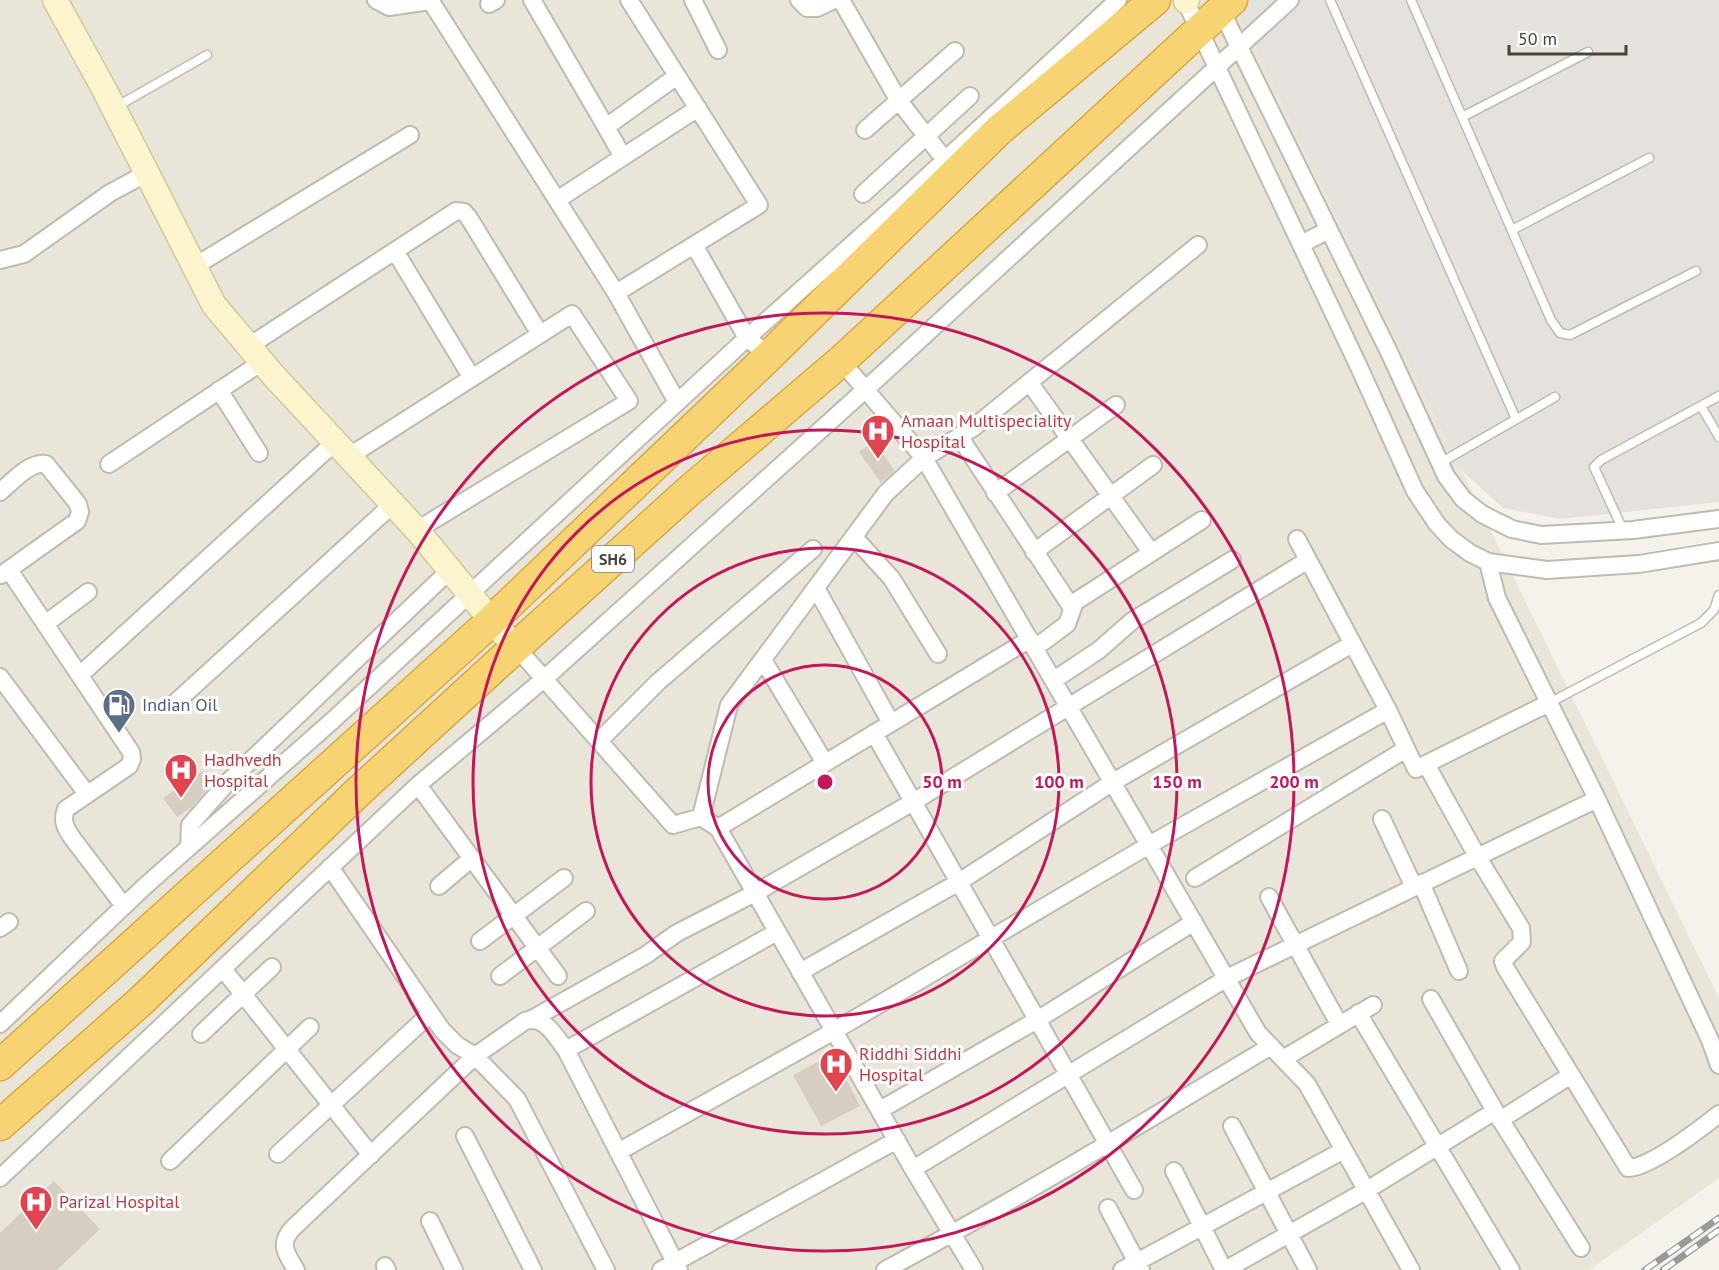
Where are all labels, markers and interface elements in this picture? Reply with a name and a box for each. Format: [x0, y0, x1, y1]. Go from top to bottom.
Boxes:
scale bar [1509, 18, 1626, 56]
text: 50 m [1518, 27, 1557, 50]
place label: Amaan Multispeciality Hospital [901, 409, 1072, 453]
hospital icon: Amaan Multispeciality Hospital [860, 413, 896, 460]
road number: SH6 [592, 546, 634, 572]
fuel station icon: Indian Oil [101, 687, 137, 734]
place label: Indian Oil [142, 693, 218, 716]
place label: Hadhvedh Hospital [204, 748, 282, 792]
hospital icon: Hadhvedh Hospital [163, 752, 199, 799]
text: 50 m [922, 770, 962, 793]
text: 100 m [1034, 770, 1084, 793]
text: 150 m [1152, 770, 1202, 793]
text: 200 m [1269, 770, 1319, 793]
centre of rings [815, 772, 835, 792]
place label: Riddhi Siddhi Hospital [859, 1042, 962, 1086]
hospital icon: Riddhi Siddhi Hospital [818, 1046, 854, 1093]
hospital icon: Parizal Hospital [18, 1184, 54, 1231]
place label: Parizal Hospital [59, 1190, 180, 1213]

